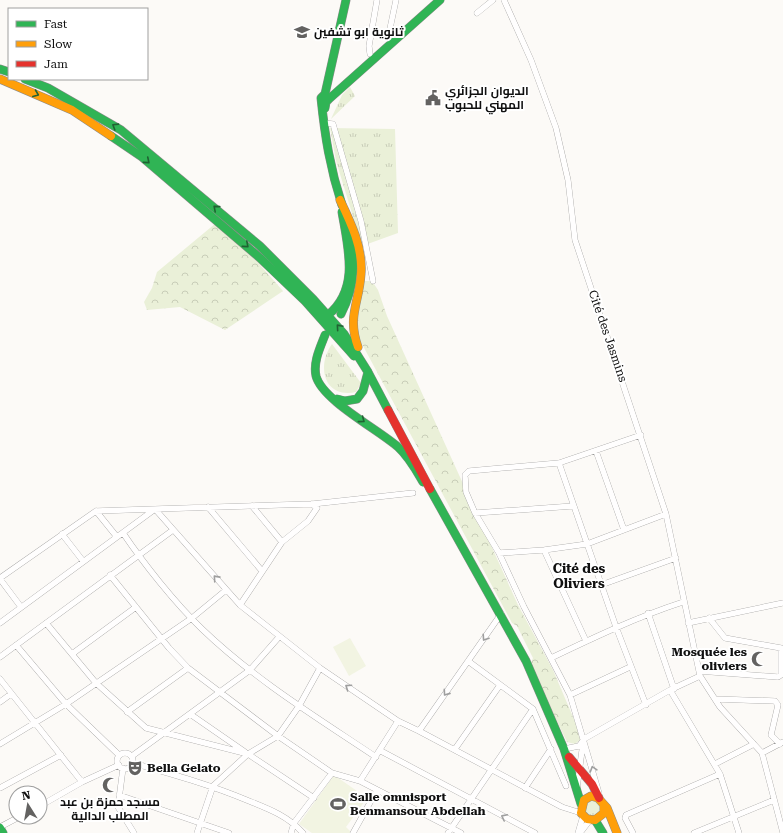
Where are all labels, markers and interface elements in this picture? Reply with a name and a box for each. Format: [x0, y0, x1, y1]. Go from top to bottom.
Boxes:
legend [8, 8, 148, 80]
text: Fast [44, 17, 68, 31]
school or university icon: ثانوية ابو تشفين [293, 23, 311, 41]
place label: ثانوية ابو تشفين [314, 25, 404, 40]
text: Slow [44, 37, 72, 51]
text: Jam [44, 57, 68, 71]
place label: الديوان الجزائري المهني للحبوب [445, 84, 529, 115]
one-way arrow [33, 89, 40, 97]
public building icon: الديوان الجزائري المهني للحبوب [424, 89, 442, 107]
one-way arrow [112, 123, 119, 131]
one-way arrow [143, 156, 150, 163]
one-way arrow [213, 205, 220, 212]
one-way arrow [241, 241, 249, 248]
street label: Cité des Jasmins [586, 288, 630, 384]
one-way arrow [336, 325, 343, 332]
one-way arrow [357, 415, 364, 422]
district label: Cité des Oliviers [553, 561, 606, 591]
one-way arrow [213, 575, 220, 583]
one-way arrow [482, 633, 489, 640]
place label: Mosquée les oliviers [671, 645, 747, 673]
mosque icon: Mosquée les oliviers [750, 650, 768, 668]
one-way arrow [345, 684, 352, 692]
one-way arrow [444, 689, 451, 696]
theatre icon: Bella Gelato [126, 759, 144, 777]
place label: Bella Gelato [147, 761, 221, 775]
one-way arrow [589, 766, 598, 773]
mosque icon: مسجد حمزة بن عبد المطلب الدالية [101, 776, 119, 794]
north arrow [8, 785, 48, 825]
text: N [21, 788, 32, 803]
place label: Salle omnisport Benmansour Abdellah [350, 790, 486, 818]
place label: مسجد حمزة بن عبد المطلب الدالية [60, 795, 160, 823]
sports icon: Salle omnisport Benmansour Abdellah [329, 795, 347, 813]
one-way arrow [501, 814, 508, 821]

